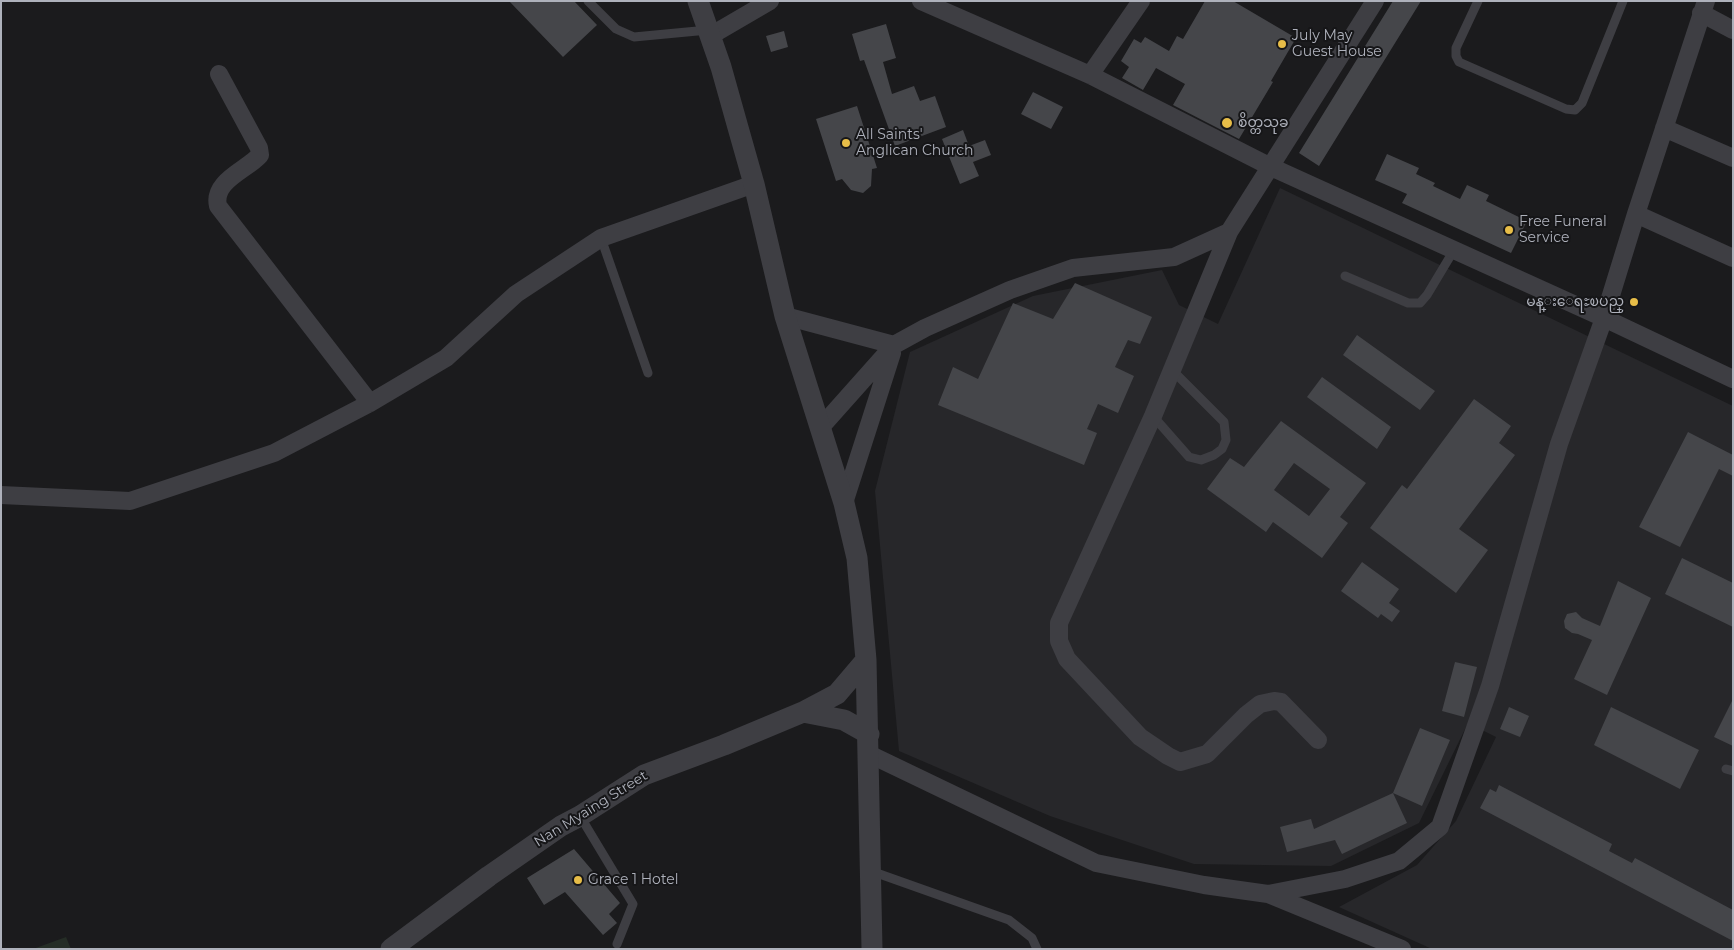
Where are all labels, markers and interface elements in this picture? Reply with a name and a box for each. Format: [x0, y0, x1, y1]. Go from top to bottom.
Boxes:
place label: July May Guest House [1292, 28, 1382, 60]
marker: July May Guest House [1276, 38, 1288, 50]
place label: စိတ္တသုခ [1238, 115, 1288, 131]
marker: စိတ္တသုခ [1220, 116, 1234, 130]
place label: All Saints' Anglican Church [856, 127, 973, 160]
marker: All Saints' Anglican Church [840, 137, 852, 149]
place label: Free Funeral Service [1519, 214, 1607, 246]
marker: Free Funeral Service [1503, 224, 1515, 236]
place label: မန္းေရႊၿပည္ [1526, 294, 1624, 310]
marker: မန္းေရႊၿပည္ [1628, 296, 1640, 308]
street label: Nan Myaing Street [531, 767, 651, 851]
place label: Grace 1 Hotel [588, 872, 679, 888]
marker: Grace 1 Hotel [572, 874, 584, 886]

